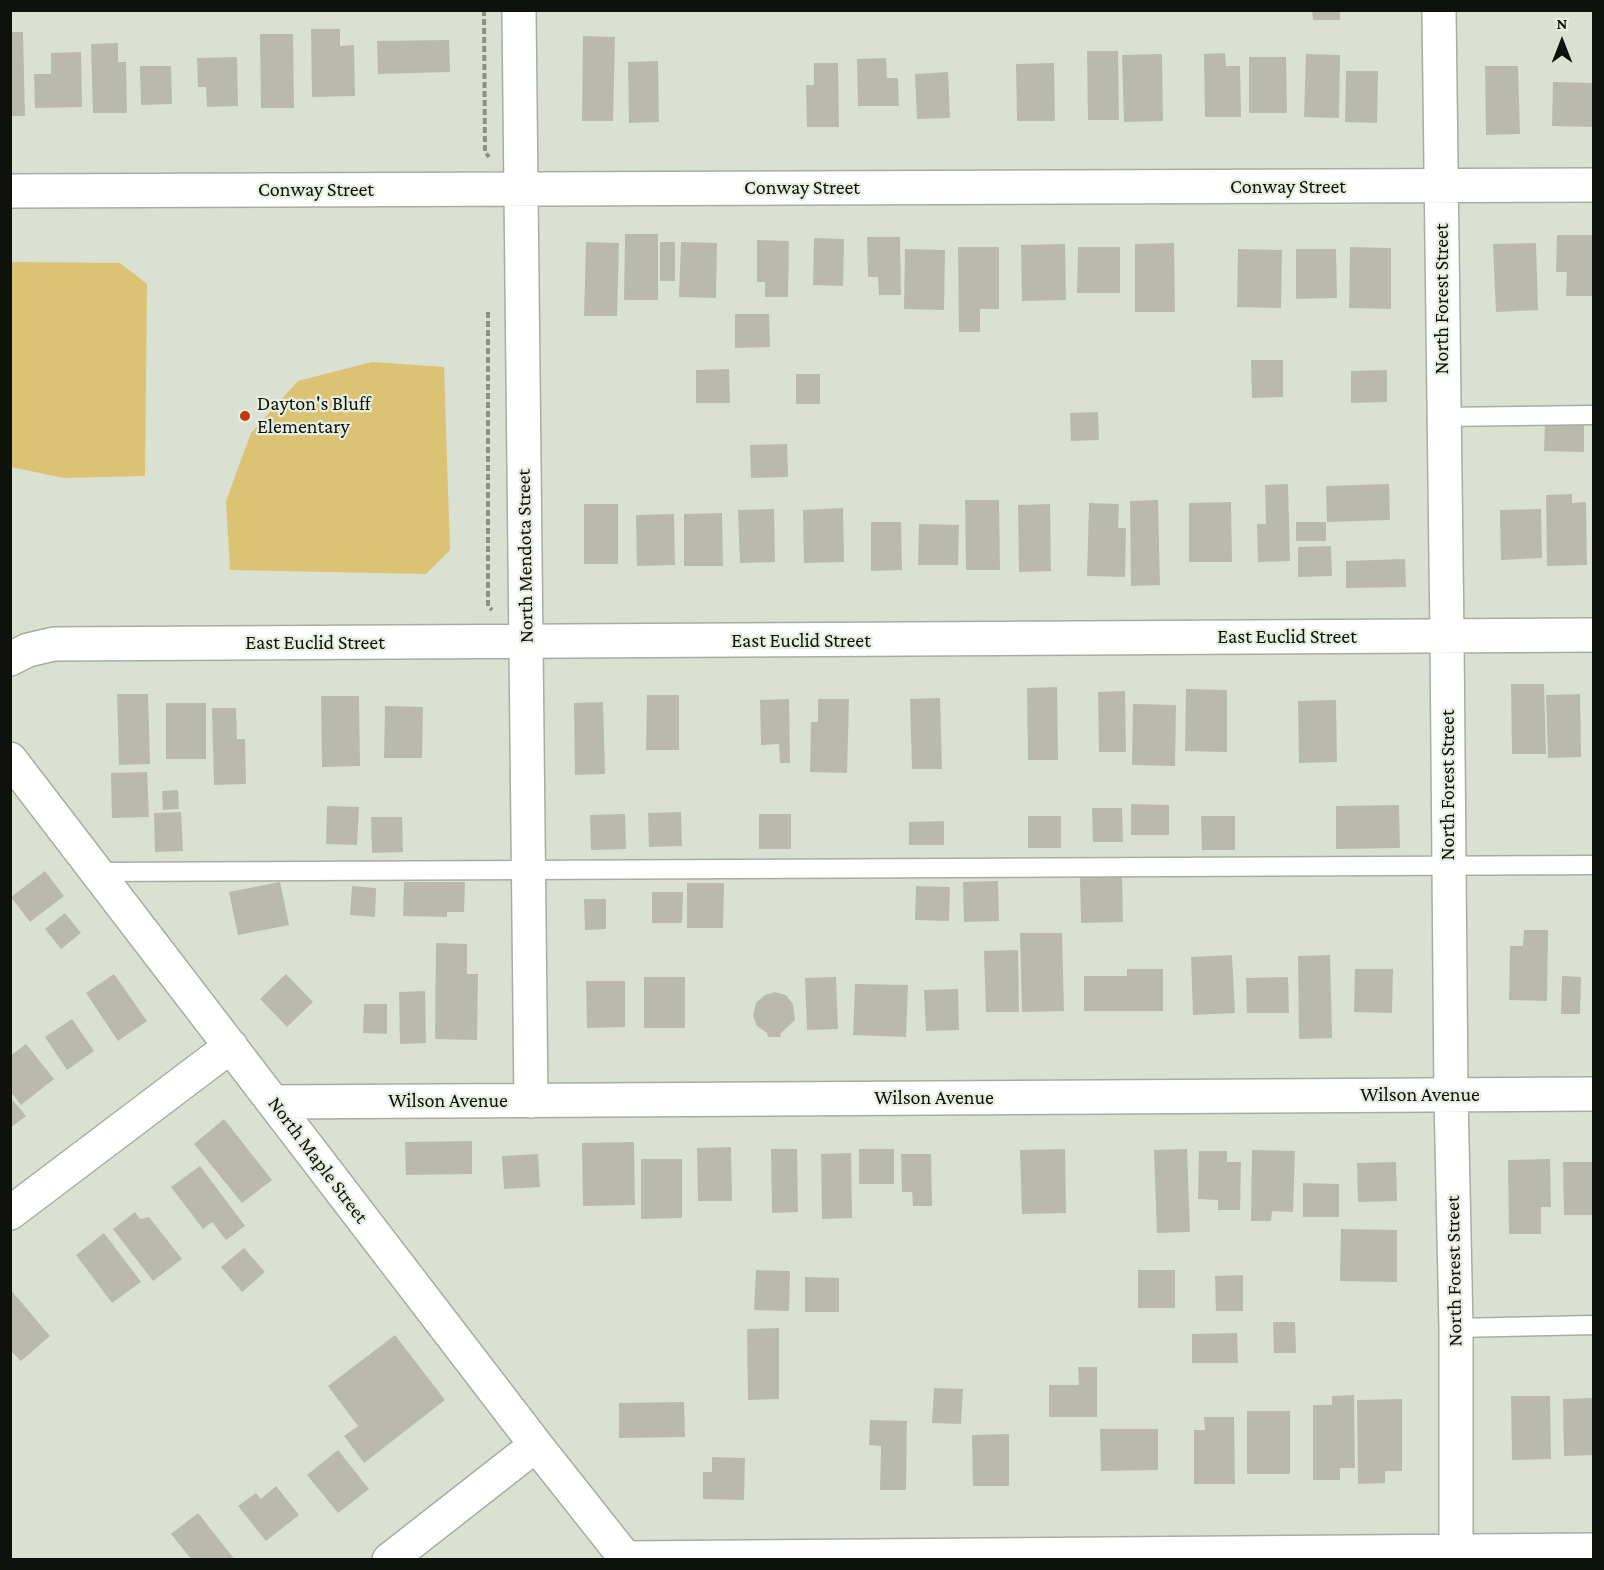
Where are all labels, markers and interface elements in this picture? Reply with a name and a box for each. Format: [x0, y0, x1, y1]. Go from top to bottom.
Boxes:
north arrow [1532, 12, 1592, 72]
text: N [1557, 15, 1567, 32]
street label: Conway Street [1230, 175, 1346, 199]
street label: Conway Street [744, 176, 860, 200]
street label: Conway Street [258, 178, 374, 202]
street label: North Forest Street [1430, 223, 1454, 375]
place label: Dayton's Bluff Elementary [257, 392, 371, 439]
marker: Dayton's Bluff Elementary [238, 409, 252, 423]
street label: North Mendota Street [511, 469, 539, 643]
street label: East Euclid Street [1217, 625, 1357, 649]
street label: East Euclid Street [731, 629, 871, 653]
street label: East Euclid Street [245, 631, 385, 655]
street label: North Forest Street [1436, 709, 1460, 861]
street label: Wilson Avenue [1360, 1083, 1480, 1107]
street label: Wilson Avenue [874, 1086, 994, 1110]
street label: Wilson Avenue [388, 1089, 508, 1113]
street label: North Maple Street [263, 1092, 373, 1228]
street label: North Forest Street [1441, 1195, 1467, 1347]

